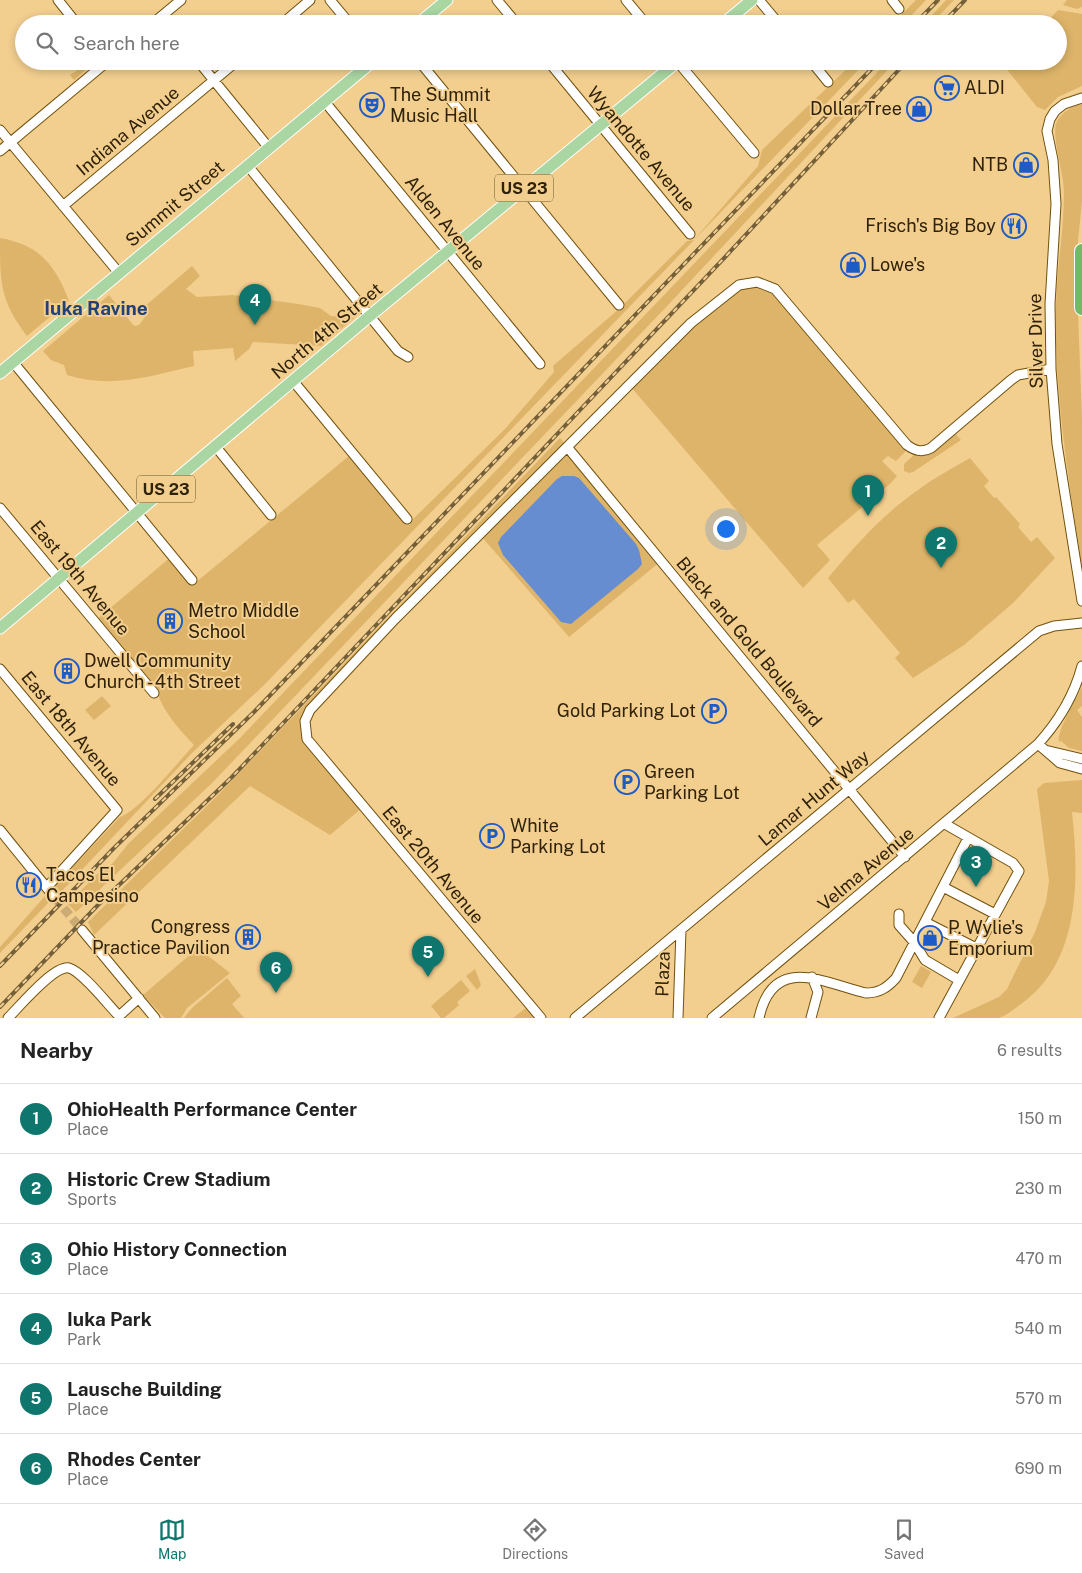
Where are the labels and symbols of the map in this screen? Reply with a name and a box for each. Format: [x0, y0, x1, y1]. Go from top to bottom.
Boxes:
supermarket icon: ALDI [934, 75, 960, 101]
place label: ALDI [964, 77, 1005, 98]
street label: Indiana Avenue [72, 82, 183, 180]
street label: Wyandotte Avenue [583, 82, 700, 215]
place label: The Summit Music Hall [390, 84, 491, 126]
theatre icon: The Summit Music Hall [359, 92, 385, 118]
shop icon: Dollar Tree [906, 96, 932, 122]
place label: Dollar Tree [810, 98, 902, 119]
shop icon: NTB [1013, 152, 1039, 178]
place label: NTB [972, 154, 1008, 175]
street label: Summit Street [121, 156, 228, 251]
street label: Alden Avenue [401, 171, 490, 274]
road number: US 23 [495, 174, 553, 202]
restaurant icon: Frisch's Big Boy [1001, 213, 1027, 239]
place label: Frisch's Big Boy [865, 215, 996, 236]
shop icon: Lowe's [840, 252, 866, 278]
place label: Lowe's [870, 254, 925, 275]
street label: North 4th Street [267, 278, 386, 383]
pin: 4 [239, 284, 271, 325]
street label: Silver Drive [1024, 293, 1047, 389]
district label: Iuka Ravine [44, 297, 148, 319]
pin: 1 [852, 475, 884, 516]
road number: US 23 [137, 476, 195, 502]
street label: East 19th Avenue [26, 516, 134, 639]
your location [713, 516, 739, 542]
pin: 2 [925, 527, 957, 568]
street label: Black and Gold Boulevard [672, 553, 826, 731]
place label: Metro Middle School [188, 600, 299, 642]
building icon: Metro Middle School [157, 608, 183, 634]
place label: Dwell Community Church - 4th Street [84, 650, 241, 692]
building icon: Dwell Community Church - 4th Street [54, 658, 80, 684]
street label: East 18th Avenue [17, 667, 126, 790]
parking icon: Gold Parking Lot [701, 698, 727, 724]
place label: Gold Parking Lot [557, 700, 696, 721]
street label: Lamar Hunt Way [754, 745, 874, 850]
place label: Green Parking Lot [644, 761, 740, 803]
parking icon: Green Parking Lot [614, 769, 640, 795]
street label: East 20th Avenue [378, 802, 489, 928]
place label: White Parking Lot [510, 815, 606, 857]
street label: Velma Avenue [814, 822, 918, 915]
parking icon: White Parking Lot [479, 823, 505, 849]
pin: 3 [960, 846, 992, 887]
place label: Tacos El Campesino [46, 864, 139, 906]
restaurant icon: Tacos El Campesino [16, 872, 42, 898]
place label: Congress Practice Pavilion [92, 916, 230, 958]
place label: P. Wylie's Emporium [948, 917, 1033, 959]
building icon: Congress Practice Pavilion [235, 924, 261, 950]
shop icon: P. Wylie's Emporium [917, 925, 943, 951]
pin: 5 [412, 936, 444, 977]
street label: Plaza [651, 951, 674, 997]
pin: 6 [260, 952, 292, 993]

